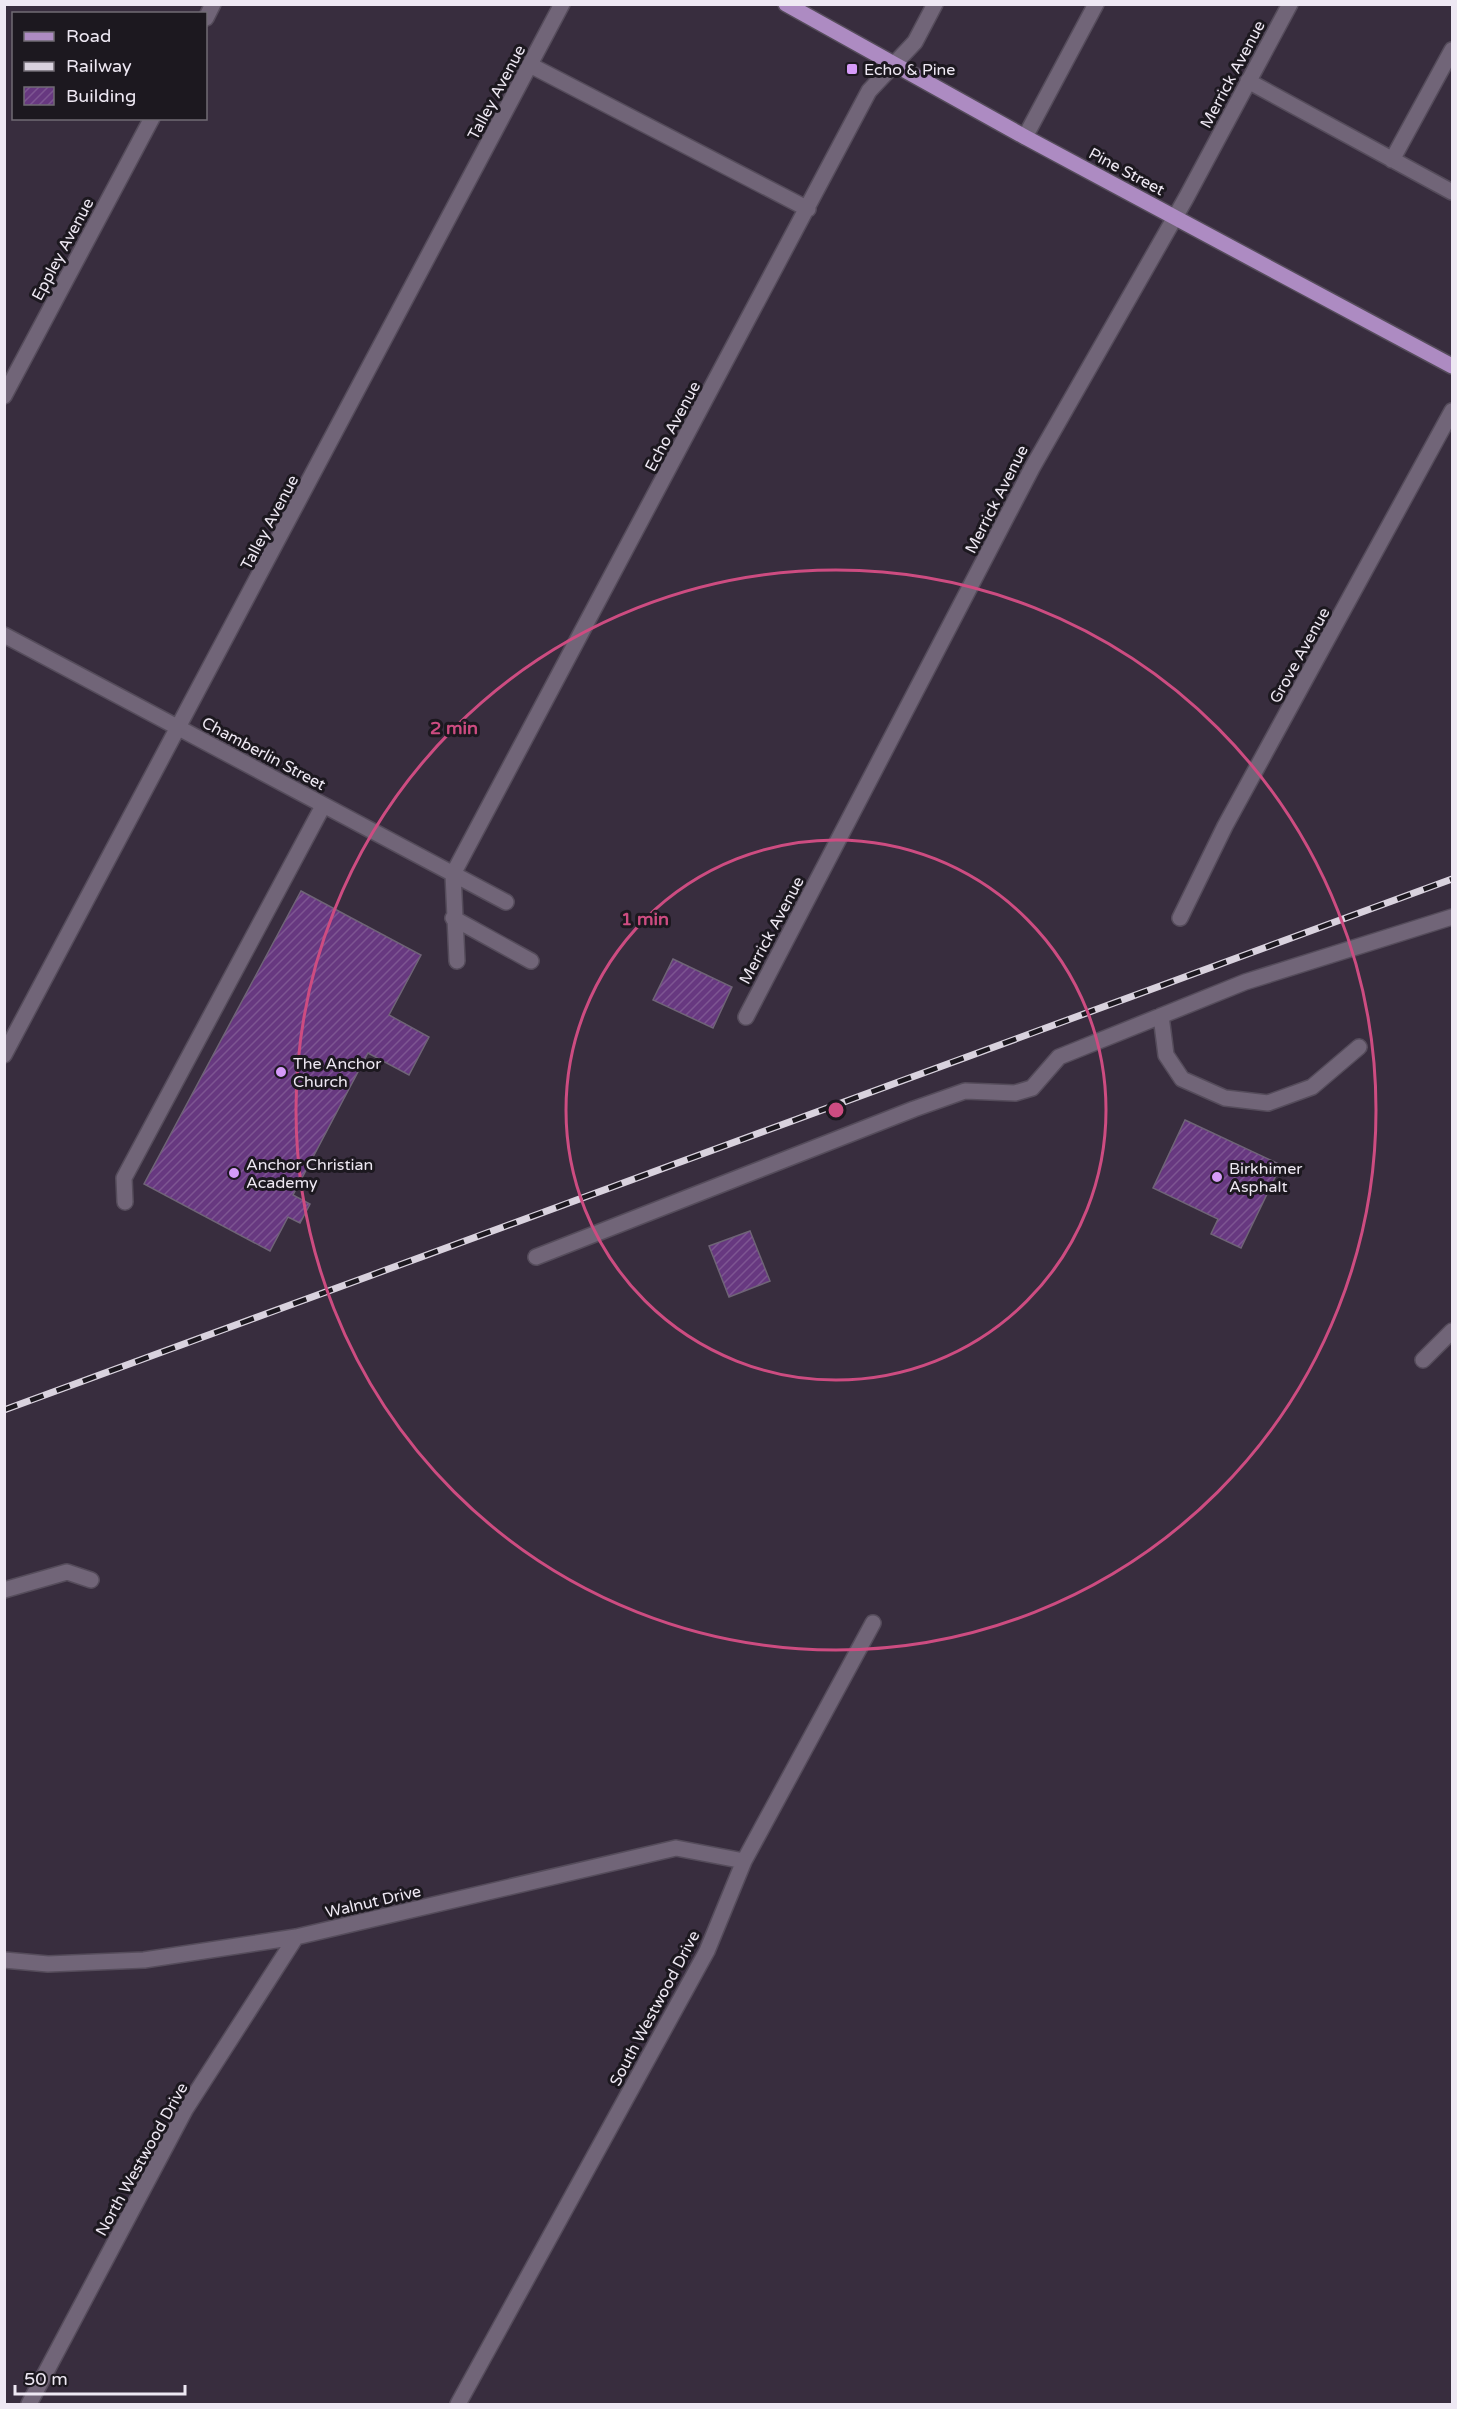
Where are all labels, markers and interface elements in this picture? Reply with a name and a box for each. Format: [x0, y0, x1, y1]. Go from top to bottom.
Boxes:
legend [12, 12, 207, 120]
street label: Merrick Avenue [1196, 17, 1270, 132]
text: Road [66, 25, 111, 47]
street label: Talley Avenue [464, 42, 530, 143]
text: Railway [66, 55, 132, 77]
place label: Echo & Pine [864, 60, 955, 80]
marker: Echo & Pine [845, 62, 859, 76]
text: Building [66, 85, 136, 107]
street label: Pine Street [1085, 144, 1168, 200]
street label: Eppley Avenue [27, 195, 98, 304]
street label: Echo Avenue [641, 378, 705, 475]
street label: Merrick Avenue [961, 442, 1033, 557]
street label: Talley Avenue [237, 472, 303, 573]
street label: Grove Avenue [1265, 604, 1334, 707]
street label: Chamberlin Street [198, 713, 329, 795]
text: 2 min [430, 717, 478, 739]
street label: Merrick Avenue [735, 873, 809, 988]
text: 1 min [621, 908, 669, 930]
place label: The Anchor Church [293, 1054, 382, 1092]
marker: The Anchor Church [274, 1065, 288, 1079]
centre of rings [826, 1100, 846, 1120]
place label: Anchor Christian Academy [246, 1155, 373, 1193]
place label: Birkhimer Asphalt [1229, 1159, 1303, 1197]
marker: Anchor Christian Academy [227, 1166, 241, 1180]
marker: Birkhimer Asphalt [1210, 1170, 1224, 1184]
street label: Walnut Drive [323, 1881, 423, 1923]
street label: South Westwood Drive [605, 1927, 704, 2090]
street label: North Westwood Drive [91, 2079, 192, 2240]
scale bar [15, 2358, 184, 2396]
text: 50 m [24, 2368, 68, 2390]

